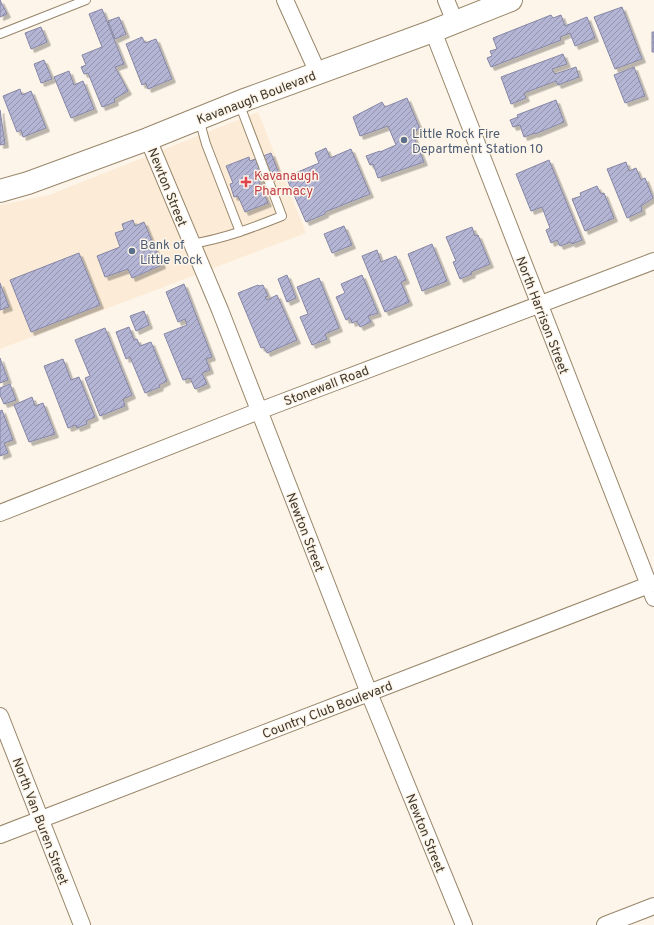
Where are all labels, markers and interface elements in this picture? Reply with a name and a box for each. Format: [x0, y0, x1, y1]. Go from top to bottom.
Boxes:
street label: Kavanaugh Boulevard [195, 69, 319, 129]
place label: Little Rock Fire Department Station 10 [412, 127, 543, 158]
marker: Little Rock Fire Department Station 10 [399, 135, 409, 145]
street label: Newton Street [143, 146, 189, 230]
place label: Kavanaugh Pharmacy [254, 169, 319, 200]
marker: Kavanaugh Pharmacy [241, 177, 251, 187]
place label: Bank of Little Rock [140, 238, 203, 269]
marker: Bank of Little Rock [127, 246, 137, 256]
street label: North Harrison Street [511, 254, 571, 377]
street label: Stonewall Road [282, 363, 372, 410]
street label: Newton Street [282, 491, 327, 575]
street label: Country Club Boulevard [260, 679, 395, 743]
street label: North Van Buren Street [7, 756, 71, 888]
street label: Newton Street [401, 792, 447, 876]

